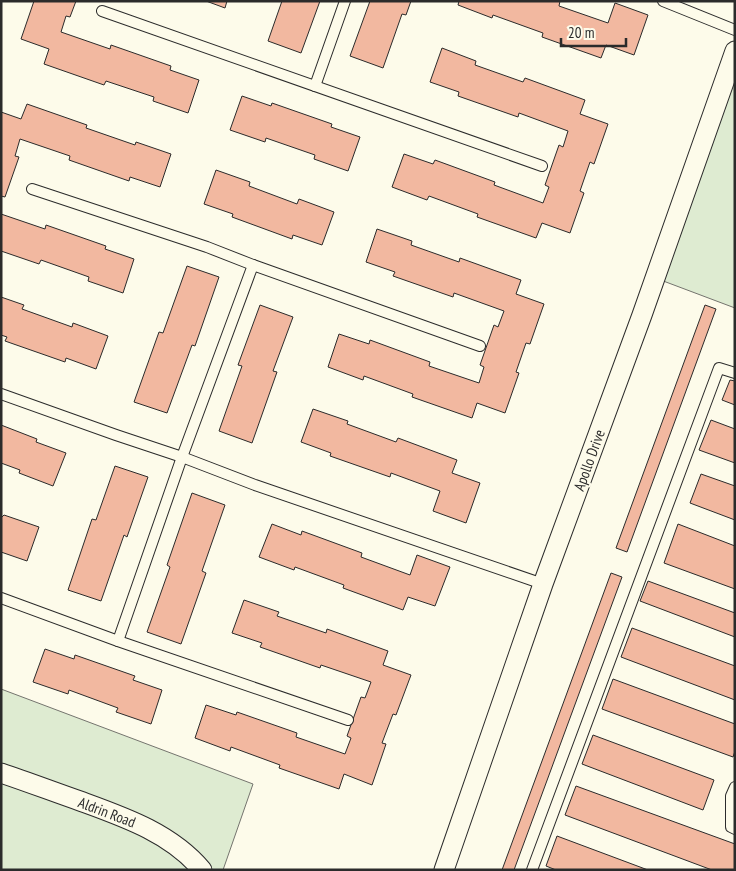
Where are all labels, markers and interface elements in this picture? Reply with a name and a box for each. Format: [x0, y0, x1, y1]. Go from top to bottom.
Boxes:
scale bar [561, 15, 626, 47]
text: 20 m [568, 23, 594, 42]
street label: Apollo Drive [569, 427, 609, 493]
street label: Aldrin Road [76, 792, 138, 832]

